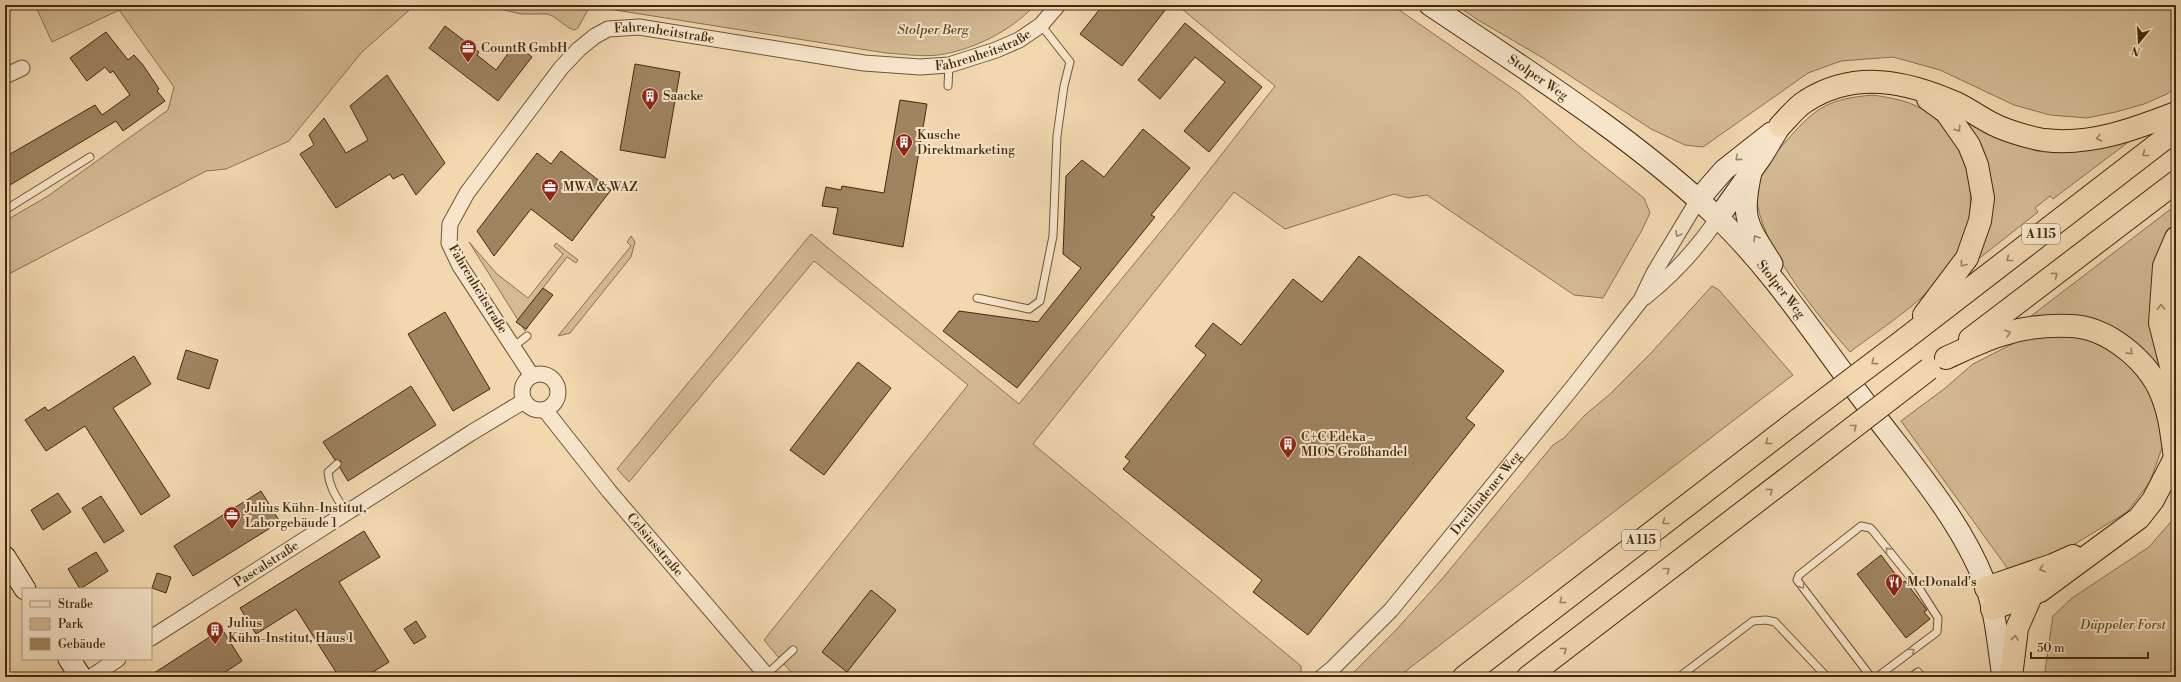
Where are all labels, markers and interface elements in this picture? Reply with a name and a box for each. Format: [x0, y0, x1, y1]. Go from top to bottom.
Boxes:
street label: Fahrenheitstraße [613, 19, 716, 47]
park label: Stolper Berg [897, 22, 970, 38]
north arrow [2119, 22, 2159, 62]
street label: Fahrenheitstraße [934, 26, 1034, 74]
office icon: CountR GmbH [458, 38, 478, 63]
place label: CountR GmbH [481, 40, 568, 56]
text: N [2130, 42, 2143, 59]
street label: Stolper Weg [1505, 51, 1571, 104]
building icon: Saacke [640, 86, 660, 111]
place label: Saacke [663, 88, 704, 104]
one-way arrow [1953, 125, 1960, 132]
place label: Kusche Direktmarketing [917, 127, 1015, 158]
building icon: Kusche Direktmarketing [894, 132, 914, 157]
one-way arrow [2096, 133, 2102, 141]
one-way arrow [2143, 149, 2150, 156]
one-way arrow [1735, 154, 1742, 161]
office icon: MWA & WAZ [540, 177, 560, 202]
place label: MWA & WAZ [563, 179, 638, 195]
road number: A 115 [2022, 224, 2060, 244]
one-way arrow [1676, 230, 1683, 237]
one-way arrow [1753, 235, 1761, 242]
street label: Fahrenheitstraße [445, 241, 511, 337]
one-way arrow [2006, 254, 2013, 261]
street label: Stolper Weg [1753, 257, 1809, 322]
one-way arrow [1960, 260, 1968, 267]
one-way arrow [2050, 272, 2057, 279]
one-way arrow [2156, 304, 2165, 310]
one-way arrow [2004, 329, 2011, 338]
one-way arrow [2126, 347, 2133, 355]
one-way arrow [1872, 357, 1879, 364]
one-way arrow [1850, 424, 1857, 431]
place label: C+C Edeka - MIOS Großhandel [1301, 429, 1407, 460]
building icon: C+C Edeka - MIOS Großhandel [1278, 434, 1298, 459]
one-way arrow [1766, 438, 1773, 445]
street label: Dreilindener Weg [1447, 448, 1525, 538]
one-way arrow [1766, 489, 1773, 496]
place label: Julius Kühn-Institut, Laborgebäude 1 [244, 500, 366, 531]
office icon: Julius Kühn-Institut, Laborgebäude 1 [222, 505, 242, 530]
street label: Celsiusstraße [623, 510, 687, 580]
one-way arrow [1663, 517, 1670, 524]
road number: A 115 [1622, 530, 1660, 550]
street label: Pascalstraße [231, 537, 302, 591]
one-way arrow [1886, 547, 1893, 555]
one-way arrow [2039, 565, 2046, 573]
one-way arrow [1663, 568, 1670, 575]
restaurant icon: McDonald's [1884, 572, 1904, 597]
place label: McDonald's [1907, 574, 1977, 590]
one-way arrow [1797, 582, 1804, 589]
legend [22, 588, 152, 660]
one-way arrow [1560, 596, 1567, 603]
text: Straße [58, 597, 93, 612]
place label: Julius Kühn-Institut, Haus 1 [227, 615, 354, 646]
text: Park [58, 617, 84, 632]
park label: Düppeler Forst [2079, 617, 2166, 633]
building icon: Julius Kühn-Institut, Haus 1 [205, 620, 225, 645]
scale bar [2031, 634, 2148, 660]
one-way arrow [2011, 635, 2020, 641]
text: Gebäude [58, 637, 106, 652]
text: 50 m [2037, 641, 2065, 656]
one-way arrow [1560, 647, 1567, 654]
one-way arrow [1907, 648, 1914, 655]

